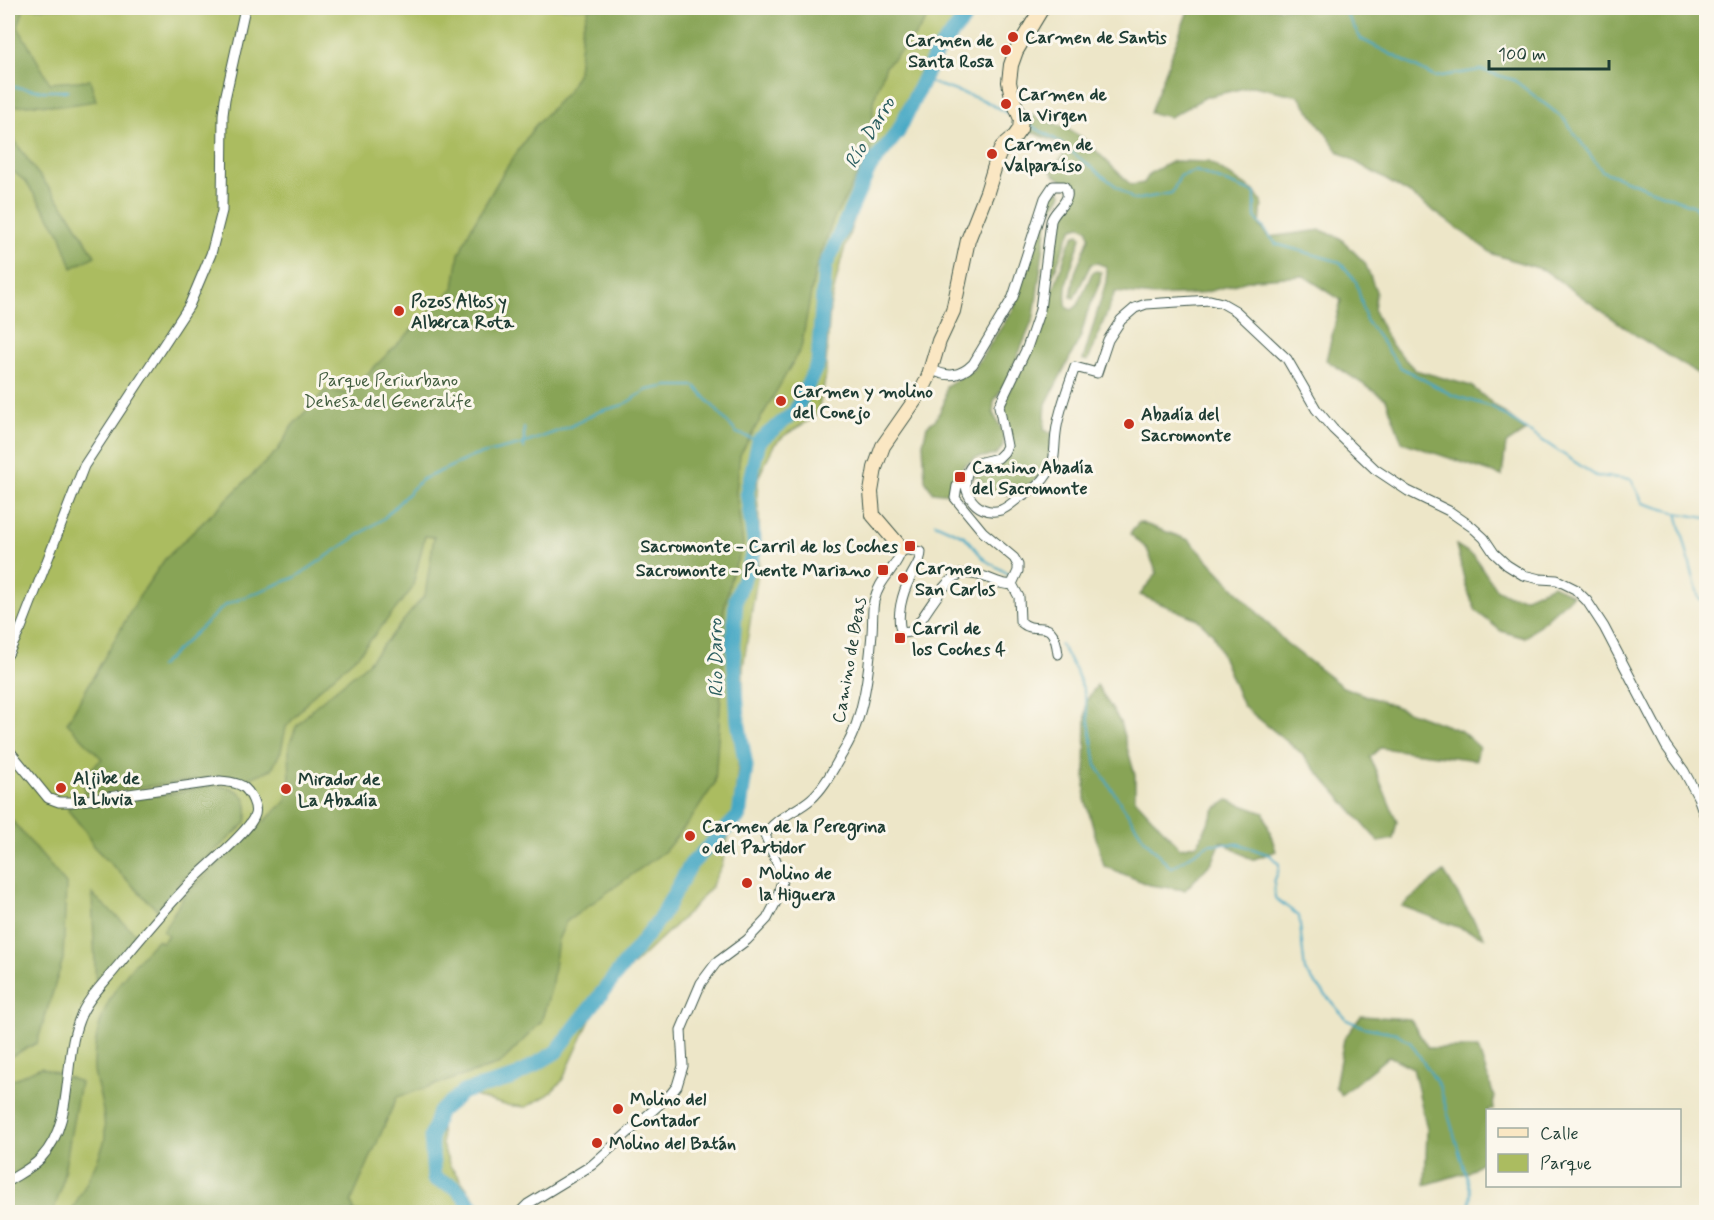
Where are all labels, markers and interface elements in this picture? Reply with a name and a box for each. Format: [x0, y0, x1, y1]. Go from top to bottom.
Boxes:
place label: Carmen de Santis [1025, 26, 1167, 50]
place label: Carmen de Santa Rosa [905, 29, 995, 74]
marker: Carmen de Santis [1006, 30, 1020, 44]
scale bar [1489, 33, 1609, 71]
marker: Carmen de Santa Rosa [999, 43, 1013, 57]
text: 100 m [1498, 43, 1546, 67]
place label: Carmen de la Virgen [1018, 83, 1107, 128]
water label: Río Darro [838, 91, 903, 174]
marker: Carmen de la Virgen [999, 97, 1013, 111]
place label: Carmen de Valparaíso [1004, 133, 1093, 178]
marker: Carmen de Valparaíso [985, 147, 999, 161]
place label: Pozos Altos y Alberca Rota [411, 290, 515, 335]
marker: Pozos Altos y Alberca Rota [392, 304, 406, 318]
park label: Parque Periurbano Dehesa del Generalife [304, 369, 472, 414]
place label: Carmen y molino del Conejo [793, 380, 933, 425]
marker: Carmen y molino del Conejo [774, 394, 788, 408]
place label: Abadía del Sacromonte [1141, 403, 1231, 448]
marker: Abadía del Sacromonte [1122, 417, 1136, 431]
place label: Camino Abadía del Sacromonte [972, 456, 1093, 501]
marker: Camino Abadía del Sacromonte [953, 470, 967, 484]
place label: Sacromonte - Carril de los Coches [640, 535, 898, 559]
marker: Sacromonte - Carril de los Coches [903, 539, 917, 553]
place label: Carmen San Carlos [915, 557, 996, 602]
place label: Sacromonte - Puente Mariano [636, 559, 871, 583]
marker: Sacromonte - Puente Mariano [876, 563, 890, 577]
marker: Carmen San Carlos [896, 571, 910, 585]
street label: Camino de Beas [827, 595, 873, 725]
water label: Río Darro [702, 617, 731, 698]
place label: Carril de los Coches 4 [912, 617, 1006, 662]
marker: Carril de los Coches 4 [893, 631, 907, 645]
place label: Aljibe de la Lluvia [73, 767, 140, 812]
place label: Mirador de La Abadía [298, 768, 380, 813]
marker: Aljibe de la Lluvia [54, 781, 68, 795]
marker: Mirador de La Abadía [279, 782, 293, 796]
place label: Carmen de la Peregrina o del Partidor [702, 815, 886, 860]
marker: Carmen de la Peregrina o del Partidor [683, 829, 697, 843]
place label: Molino de la Higuera [759, 862, 836, 909]
marker: Molino de la Higuera [740, 876, 754, 890]
place label: Molino del Contador [630, 1088, 707, 1133]
marker: Molino del Contador [611, 1102, 625, 1116]
legend [1486, 1109, 1681, 1187]
text: Calle [1540, 1122, 1579, 1146]
place label: Molino del Batán [609, 1132, 736, 1156]
marker: Molino del Batán [590, 1136, 604, 1150]
text: Parque [1540, 1152, 1592, 1176]

